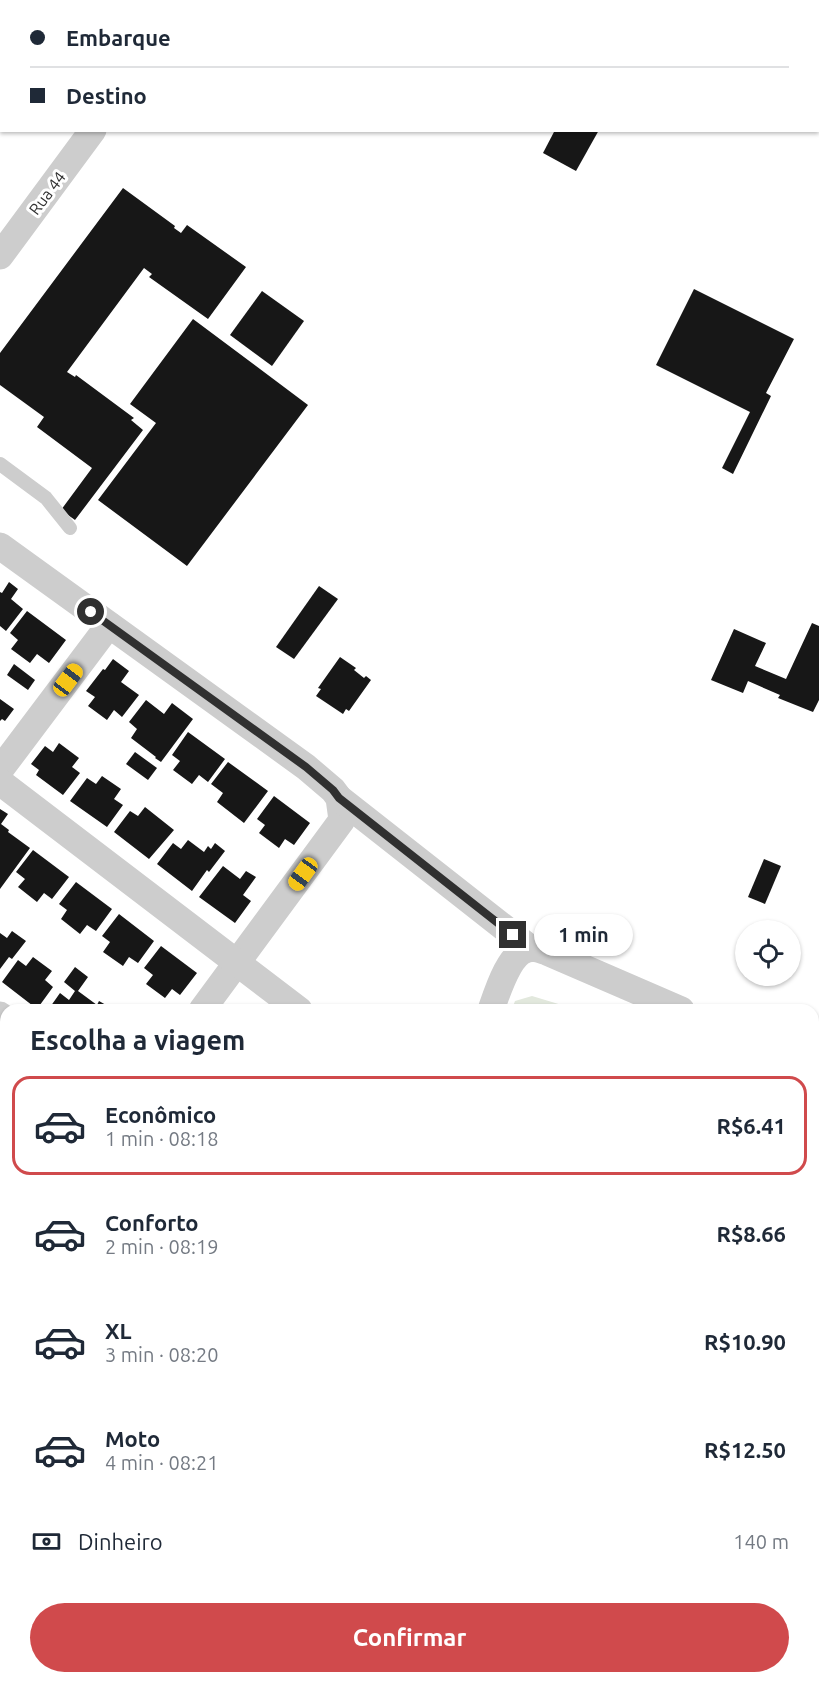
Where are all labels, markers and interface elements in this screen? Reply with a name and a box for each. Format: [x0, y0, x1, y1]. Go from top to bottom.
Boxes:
text: Embarque [66, 25, 171, 50]
text: Destino [66, 83, 147, 108]
street label: Rua 44 [25, 168, 69, 218]
route start [77, 598, 104, 625]
car [50, 660, 86, 700]
car [285, 854, 321, 894]
callout: 1 min [534, 914, 633, 956]
map controls [735, 920, 801, 986]
button: locate [735, 920, 801, 986]
route end [499, 921, 526, 948]
text: 1 min [558, 923, 609, 946]
text: Escolha a viagem [30, 1025, 245, 1055]
icon: car [33, 1099, 87, 1153]
text: Econômico [105, 1102, 216, 1127]
text: R$6.41 [717, 1113, 786, 1138]
text: 1 min · 08:18 [105, 1127, 219, 1150]
icon: car [33, 1207, 87, 1261]
text: Conforto [105, 1210, 199, 1235]
text: R$8.66 [717, 1221, 786, 1246]
text: 2 min · 08:19 [105, 1235, 219, 1258]
icon: car [33, 1315, 87, 1369]
text: XL [105, 1318, 132, 1343]
text: R$10.90 [704, 1329, 786, 1354]
text: 3 min · 08:20 [105, 1343, 219, 1366]
icon: car [33, 1423, 87, 1477]
text: Moto [105, 1426, 160, 1451]
text: R$12.50 [704, 1437, 786, 1462]
text: 4 min · 08:21 [105, 1451, 219, 1474]
icon: cash [30, 1525, 63, 1558]
text: Dinheiro [78, 1529, 163, 1554]
text: 140 m [733, 1530, 789, 1553]
button: Confirmar [30, 1603, 789, 1672]

